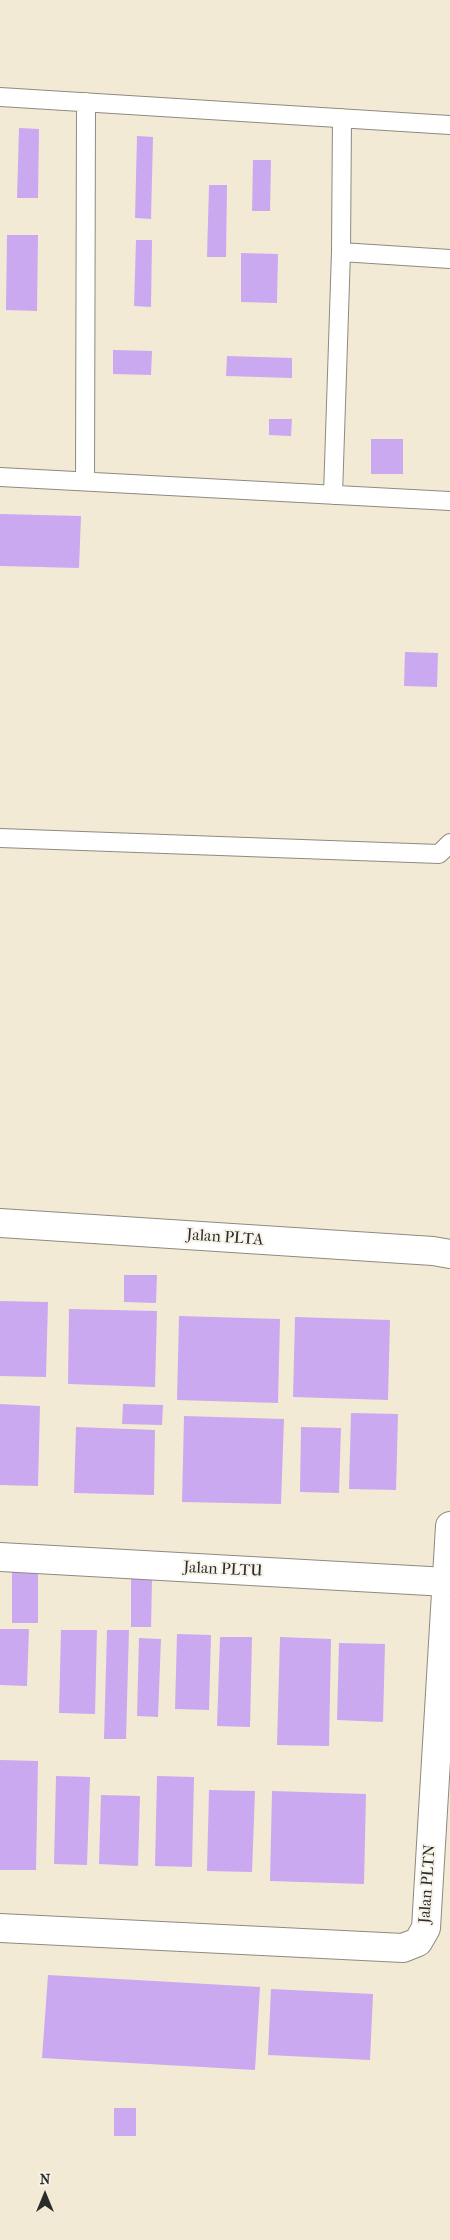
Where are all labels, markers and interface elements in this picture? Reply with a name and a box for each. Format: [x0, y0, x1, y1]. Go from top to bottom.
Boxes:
street label: Jalan PLTA [186, 1226, 264, 1250]
street label: Jalan PLTU [183, 1558, 263, 1582]
street label: Jalan PLTN [416, 1844, 440, 1924]
north arrow [20, 2170, 70, 2220]
text: N [40, 2171, 50, 2188]

